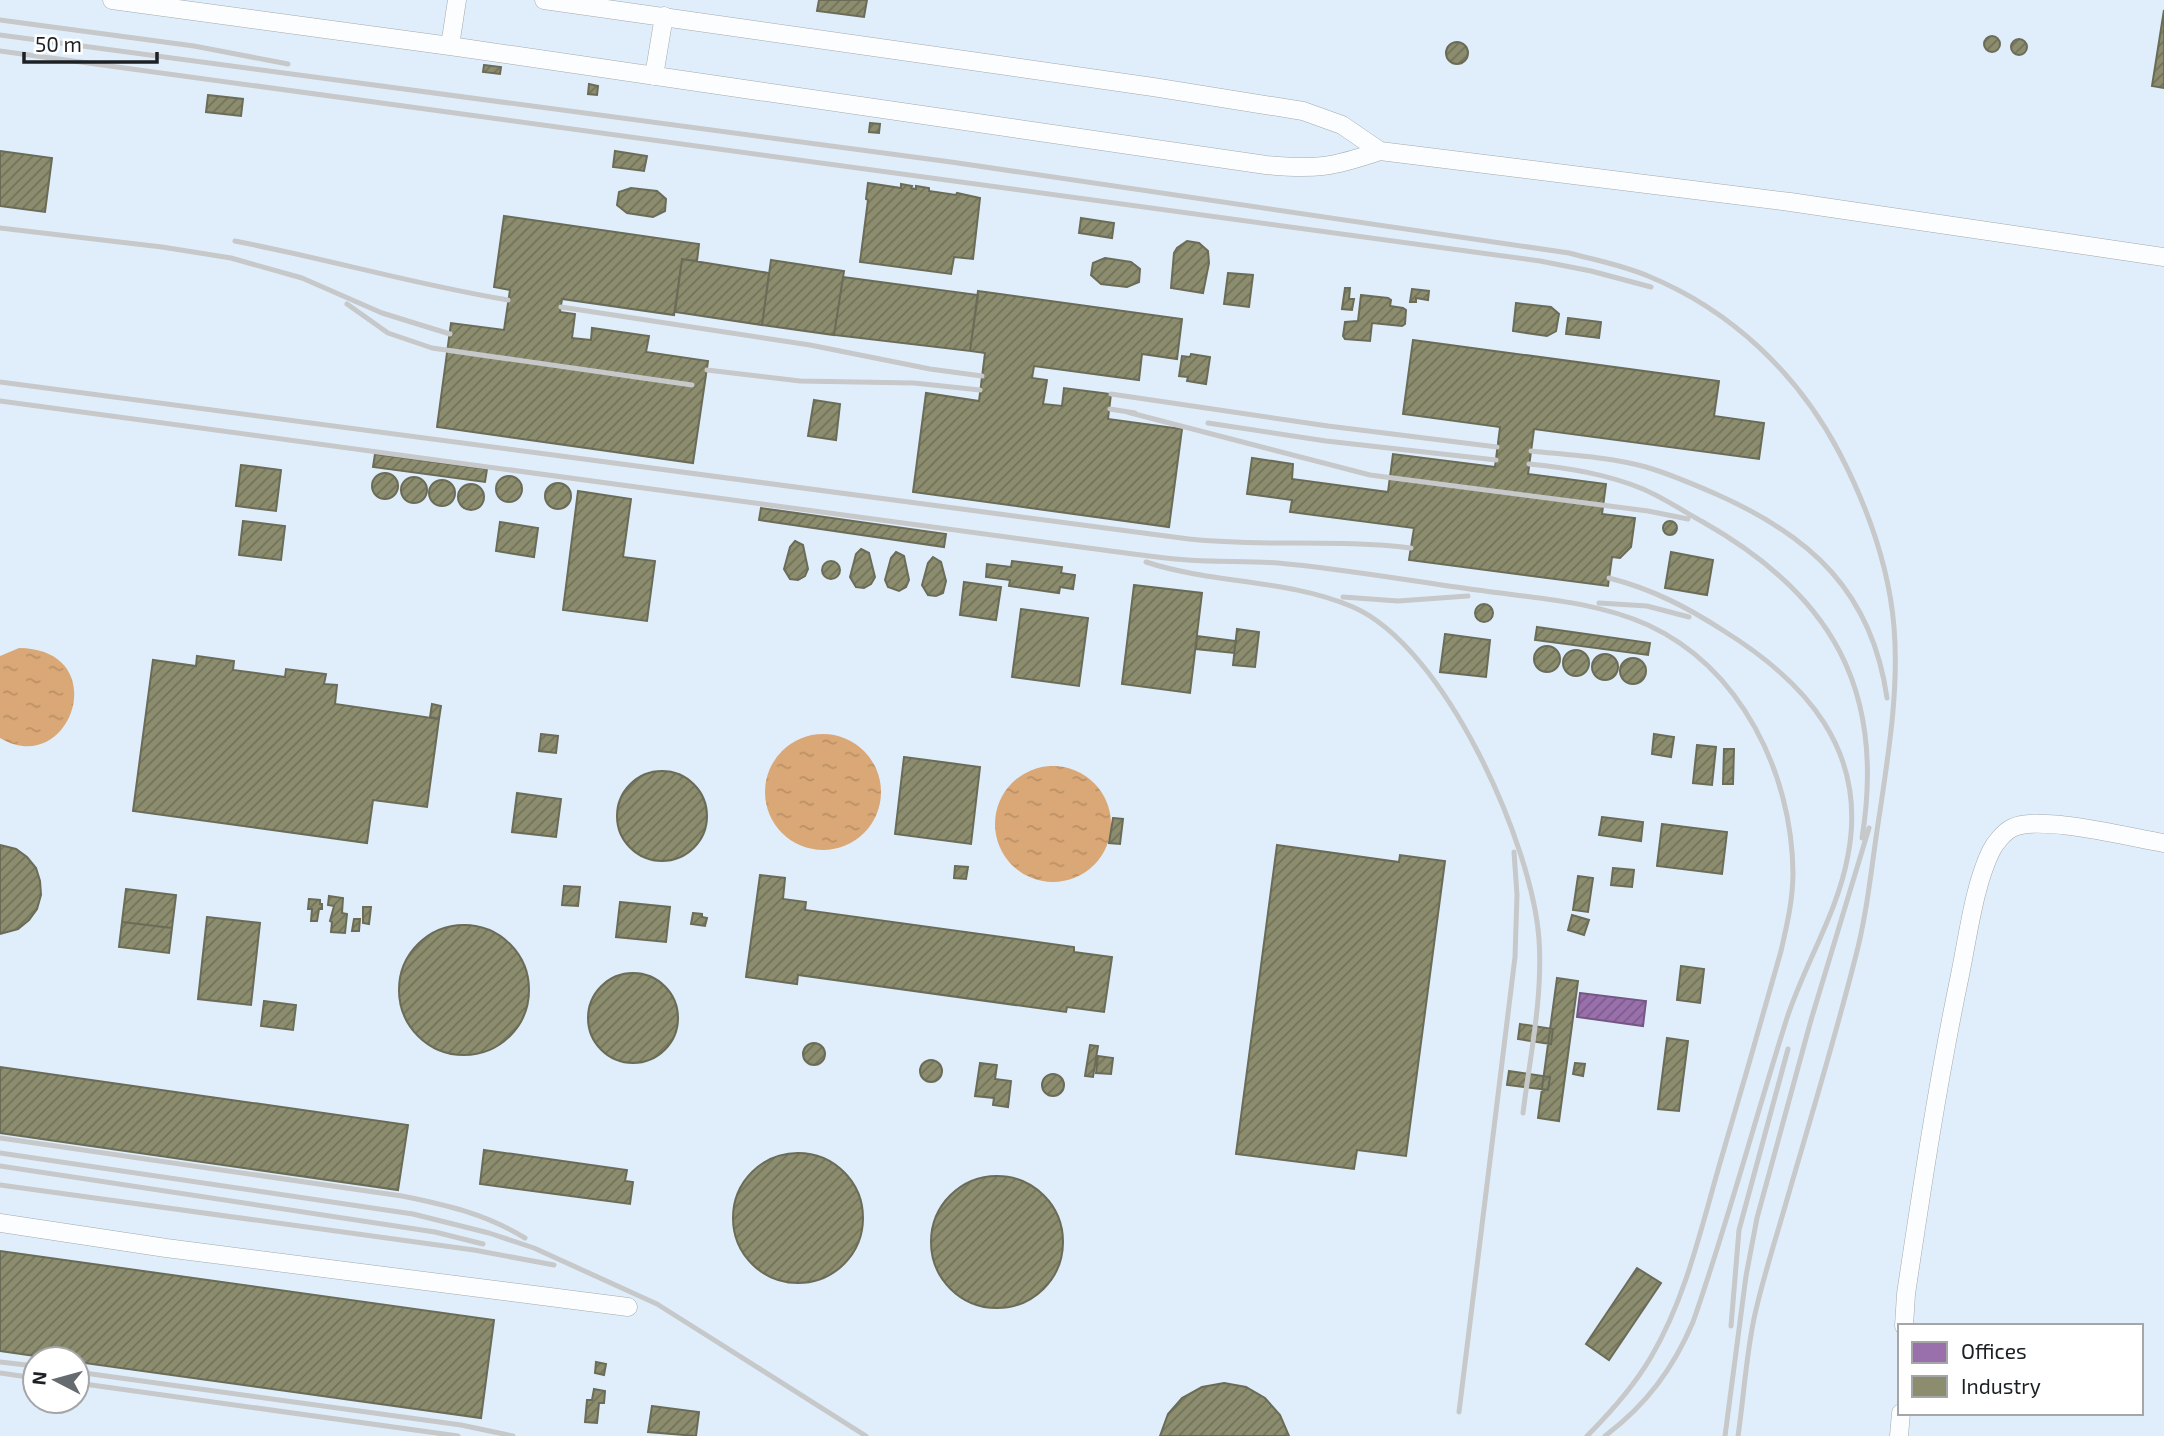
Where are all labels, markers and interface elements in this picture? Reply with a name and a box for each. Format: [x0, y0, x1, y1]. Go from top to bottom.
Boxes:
scale bar [24, 21, 158, 65]
text: 50 m [35, 31, 82, 56]
legend [1898, 1324, 2143, 1415]
text: Offices [1961, 1338, 2027, 1363]
north arrow [21, 1345, 91, 1415]
text: N [26, 1370, 51, 1386]
text: Industry [1961, 1373, 2041, 1398]

